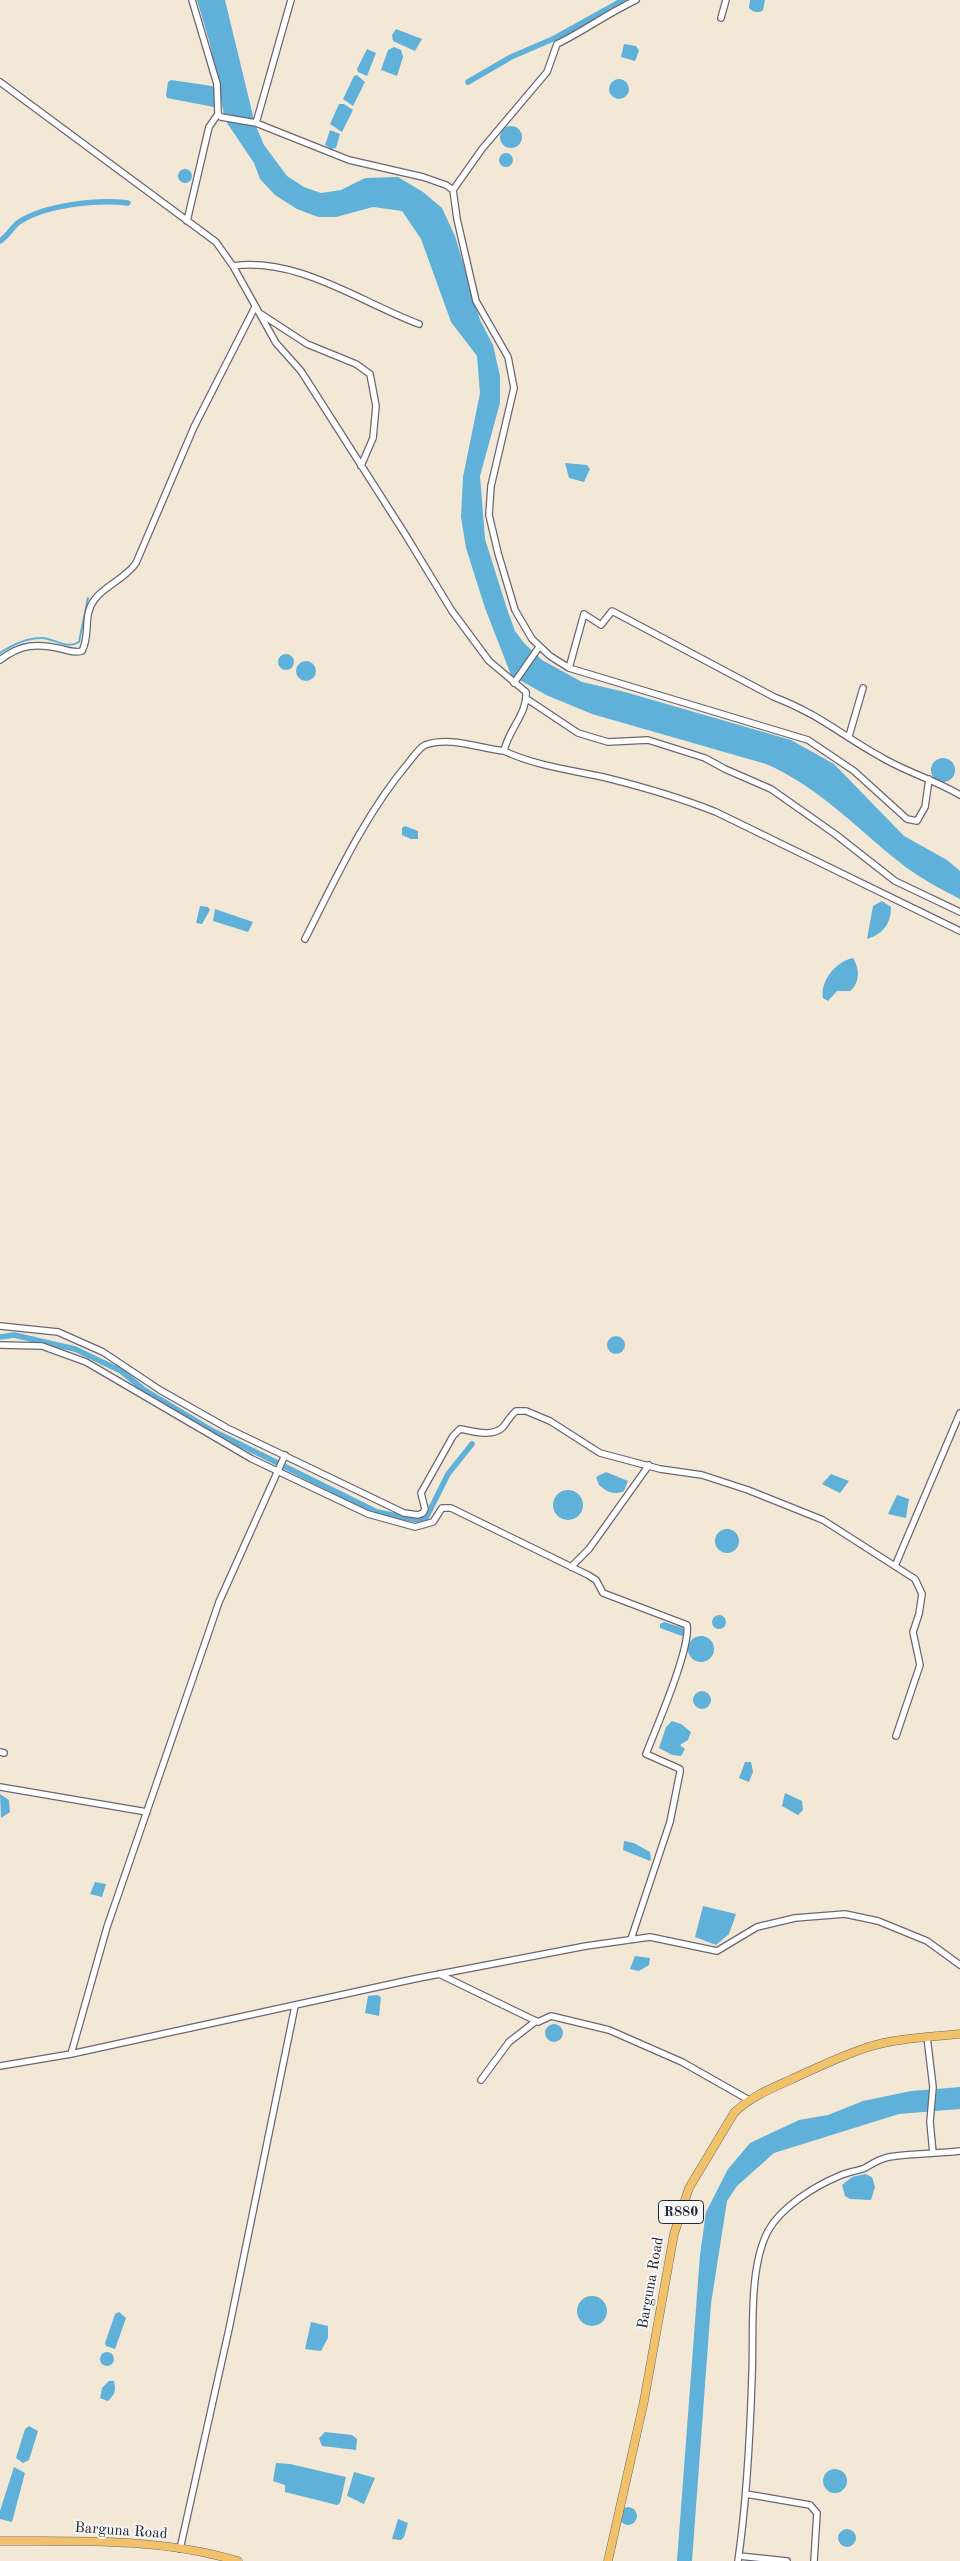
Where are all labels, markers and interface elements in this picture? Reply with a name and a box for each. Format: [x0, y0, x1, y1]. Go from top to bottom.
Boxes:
road number: R880 [658, 2200, 704, 2224]
street label: Barguna Road [634, 2236, 668, 2330]
street label: Barguna Road [74, 2519, 168, 2543]

